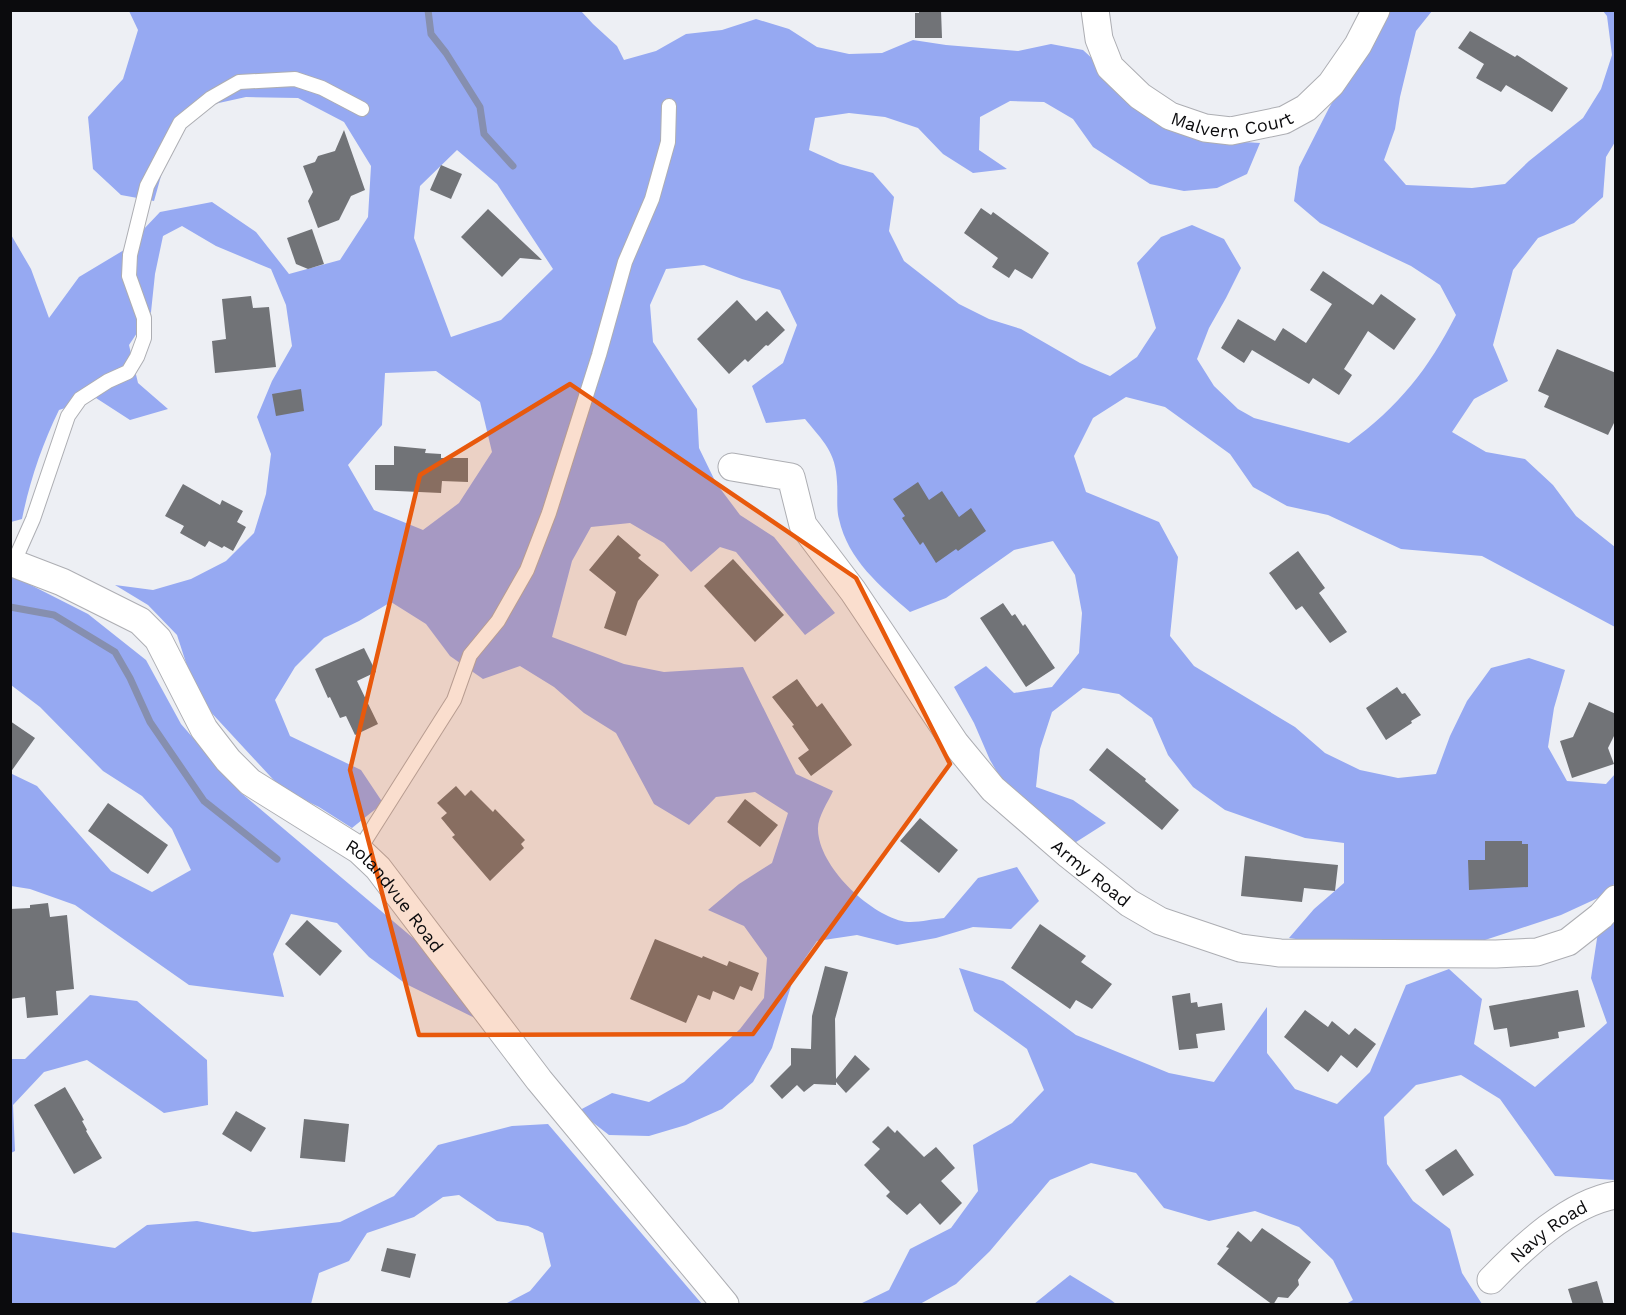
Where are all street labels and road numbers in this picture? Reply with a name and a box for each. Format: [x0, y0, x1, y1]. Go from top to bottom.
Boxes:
street label: Malvern Court [1169, 107, 1297, 142]
street label: Rolandvue Road [342, 834, 448, 956]
street label: Army Road [1048, 835, 1135, 911]
street label: Navy Road [1505, 1195, 1591, 1266]

